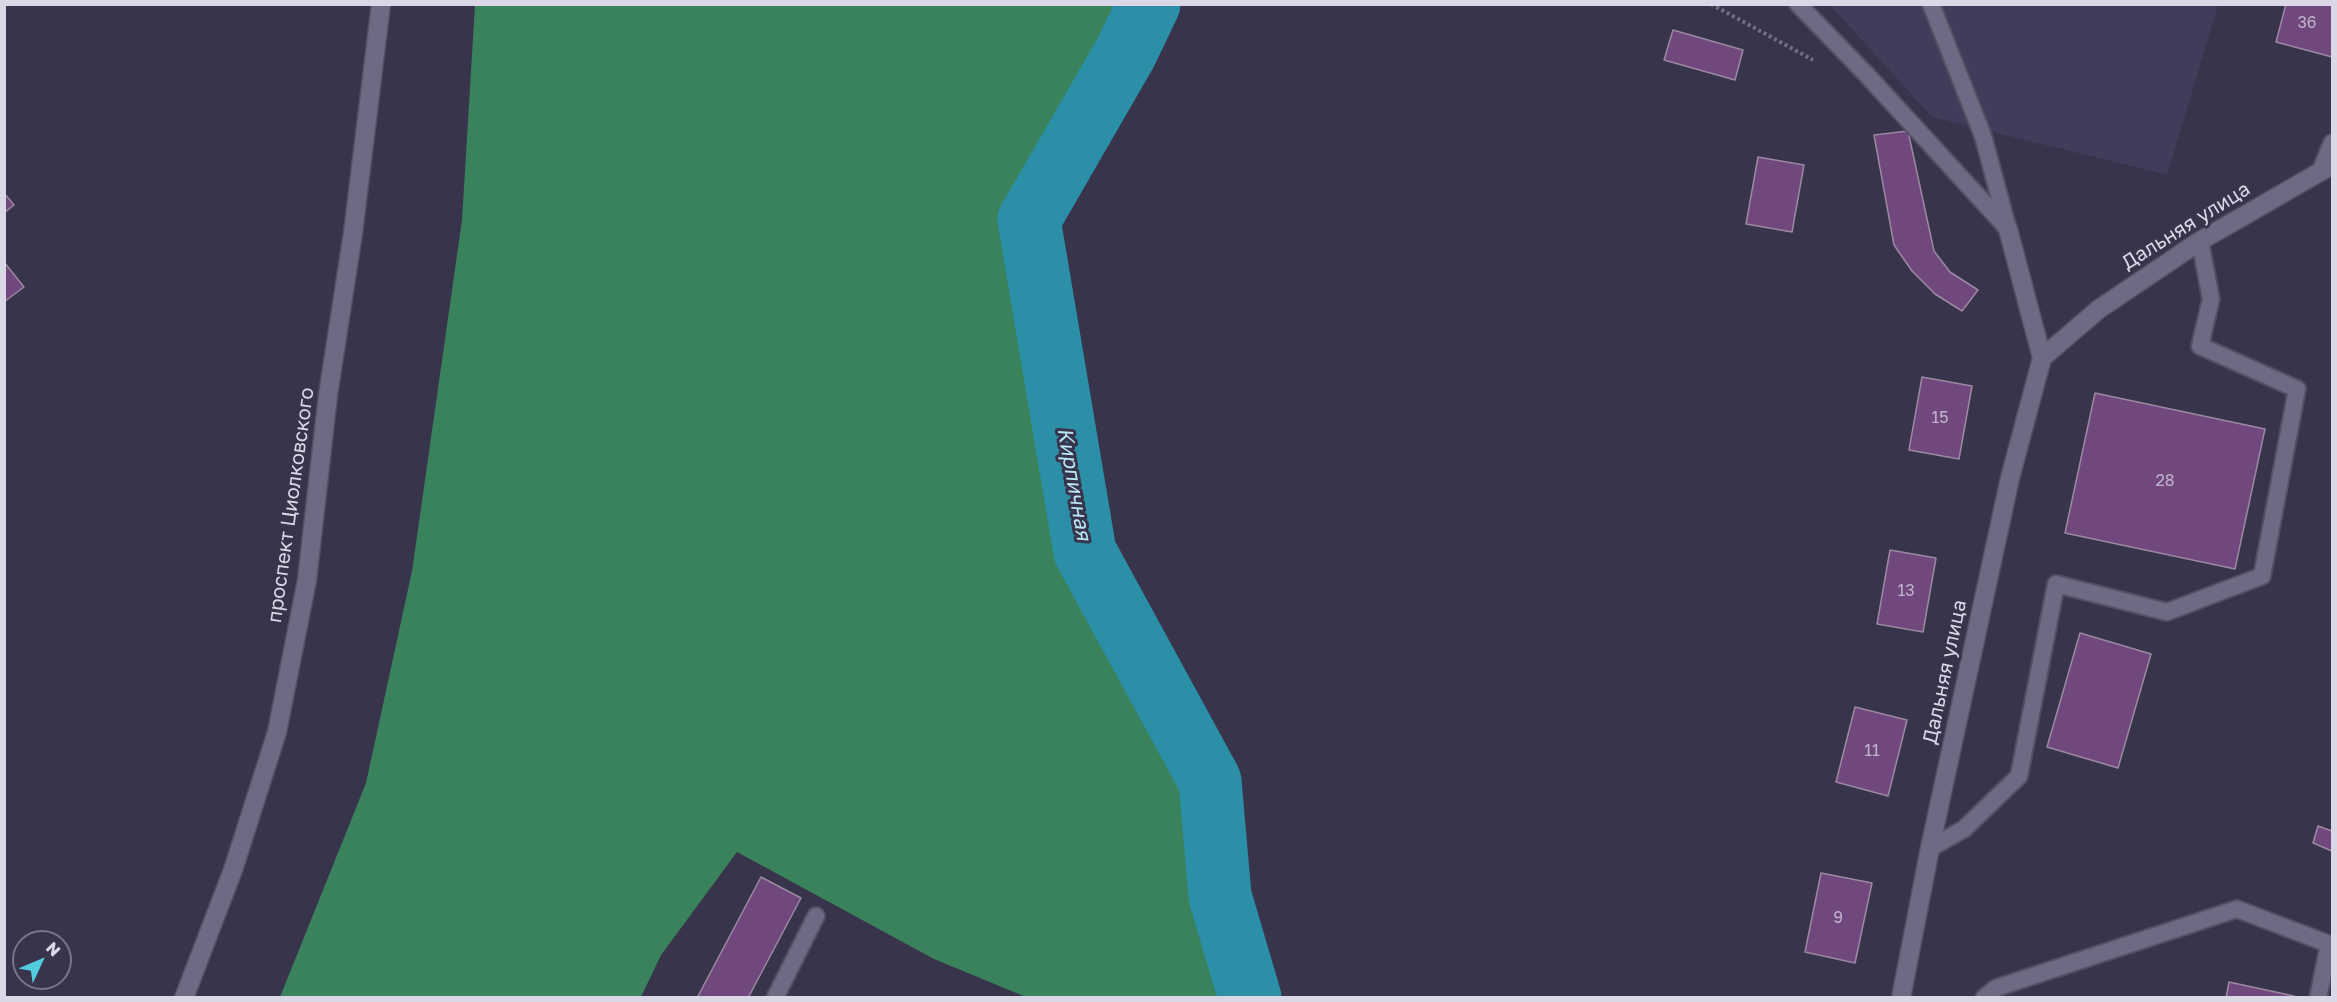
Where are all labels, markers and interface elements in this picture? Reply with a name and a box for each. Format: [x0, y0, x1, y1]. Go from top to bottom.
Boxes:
house number: 36 [2297, 13, 2317, 33]
street label: Дальняя улица [2117, 177, 2255, 275]
street label: проспект Циолковского [263, 386, 319, 624]
house number: 15 [1931, 408, 1949, 428]
water label: Кирпичная [1052, 426, 1096, 542]
house number: 28 [2155, 471, 2175, 491]
house number: 13 [1897, 581, 1915, 601]
street label: Дальняя улица [1918, 598, 1972, 746]
house number: 11 [1864, 741, 1880, 761]
house number: 9 [1833, 908, 1843, 928]
north arrow [12, 930, 72, 990]
text: N [42, 938, 65, 960]

